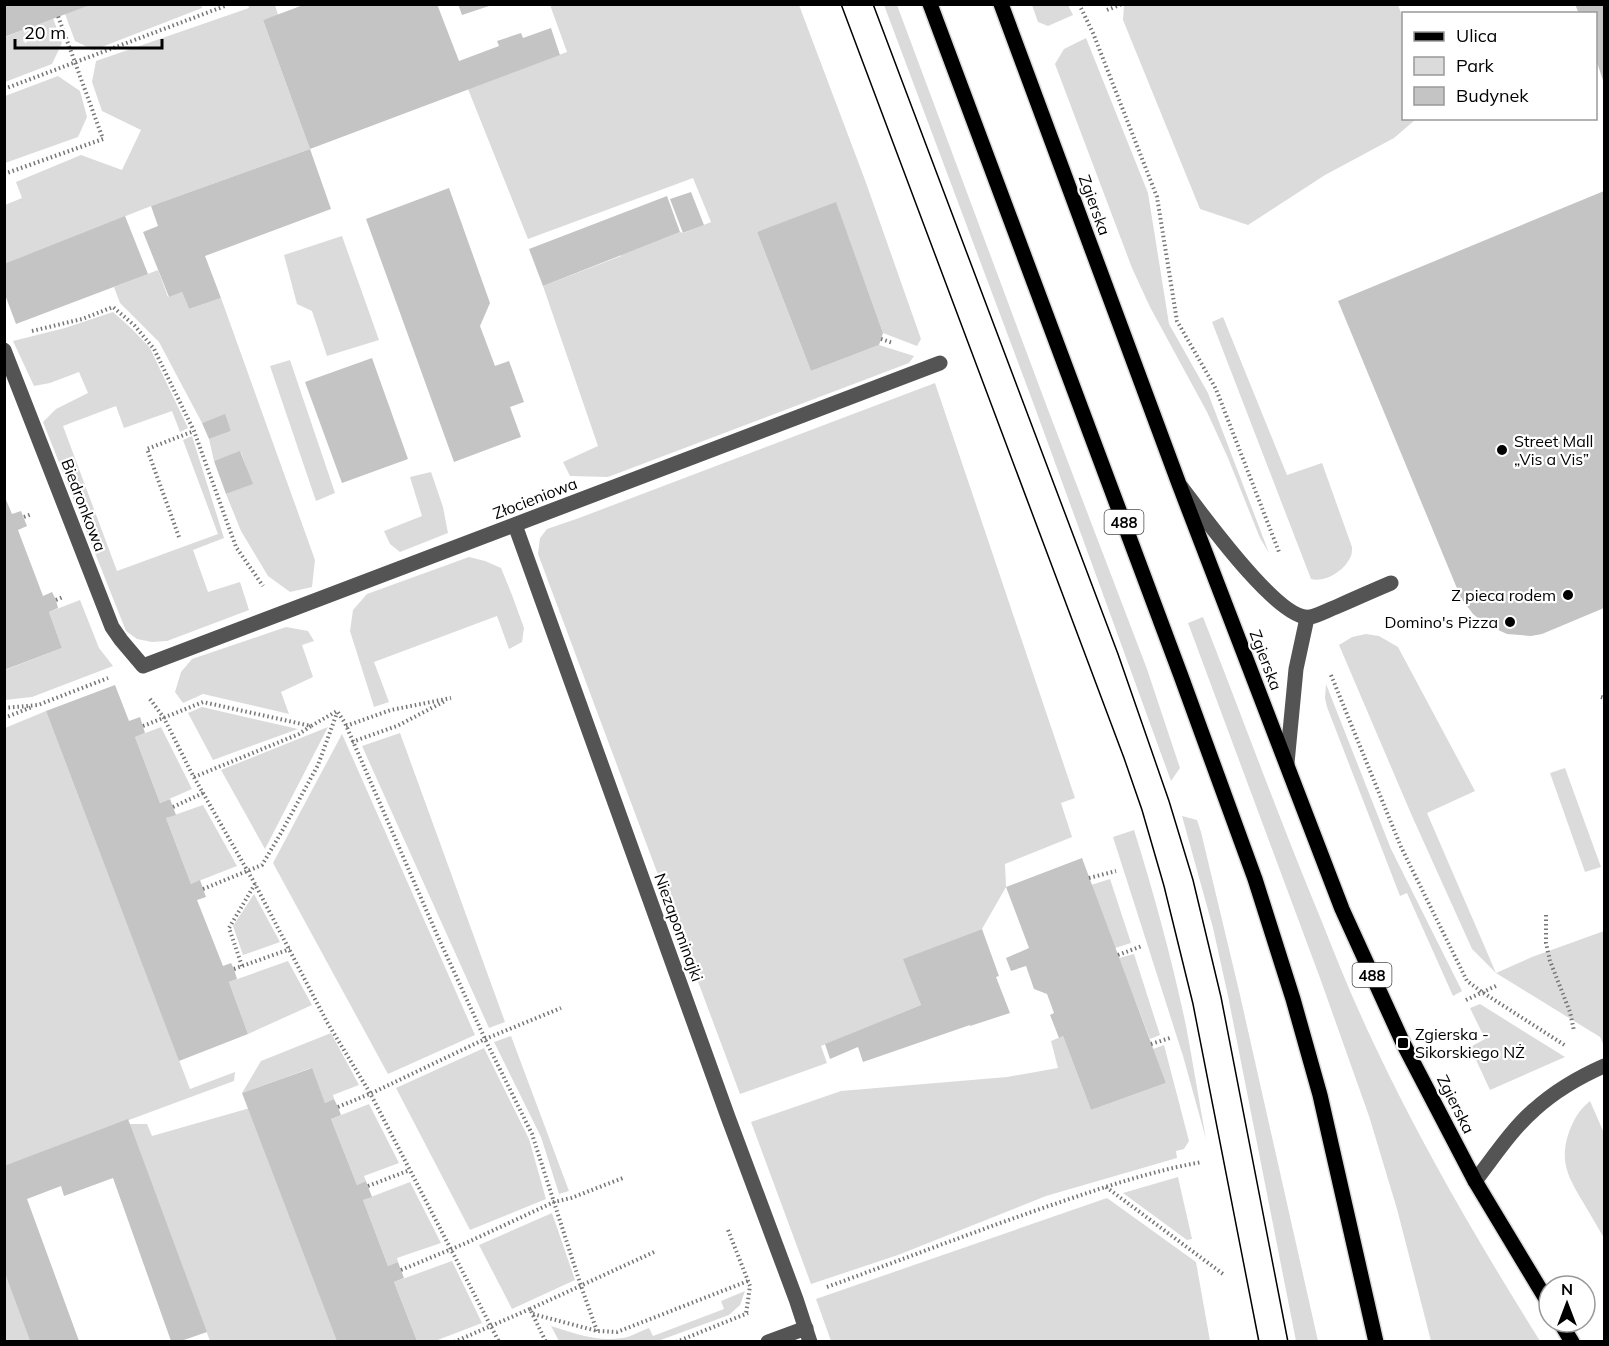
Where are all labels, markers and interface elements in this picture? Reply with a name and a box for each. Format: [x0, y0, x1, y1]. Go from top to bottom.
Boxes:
scale bar [15, 12, 162, 50]
legend [1402, 12, 1597, 120]
text: 20 m [24, 21, 66, 44]
text: Ulica [1456, 24, 1497, 47]
text: Park [1456, 54, 1495, 77]
text: Budynek [1456, 84, 1529, 107]
street label: Zgierska [1075, 172, 1115, 238]
place label: Street Mall „Vis a Vis” [1514, 431, 1593, 469]
marker: Street Mall „Vis a Vis” [1495, 443, 1509, 457]
street label: Biedronkowa [57, 456, 111, 554]
street label: Złocieniowa [490, 473, 580, 523]
road number: 488 [1104, 510, 1144, 534]
place label: Z pieca rodem [1451, 585, 1556, 605]
marker: Z pieca rodem [1561, 588, 1575, 602]
place label: Domino's Pizza [1385, 612, 1498, 632]
marker: Domino's Pizza [1503, 615, 1517, 629]
street label: Zgierska [1245, 627, 1287, 693]
street label: Niezapominajki [650, 870, 708, 984]
road number: 488 [1352, 963, 1392, 987]
place label: Zgierska - Sikorskiego NŻ [1415, 1024, 1525, 1062]
marker: Zgierska - Sikorskiego NŻ [1396, 1036, 1410, 1050]
street label: Zgierska [1433, 1071, 1479, 1137]
north arrow [1537, 1274, 1597, 1334]
text: N [1561, 1279, 1573, 1299]

